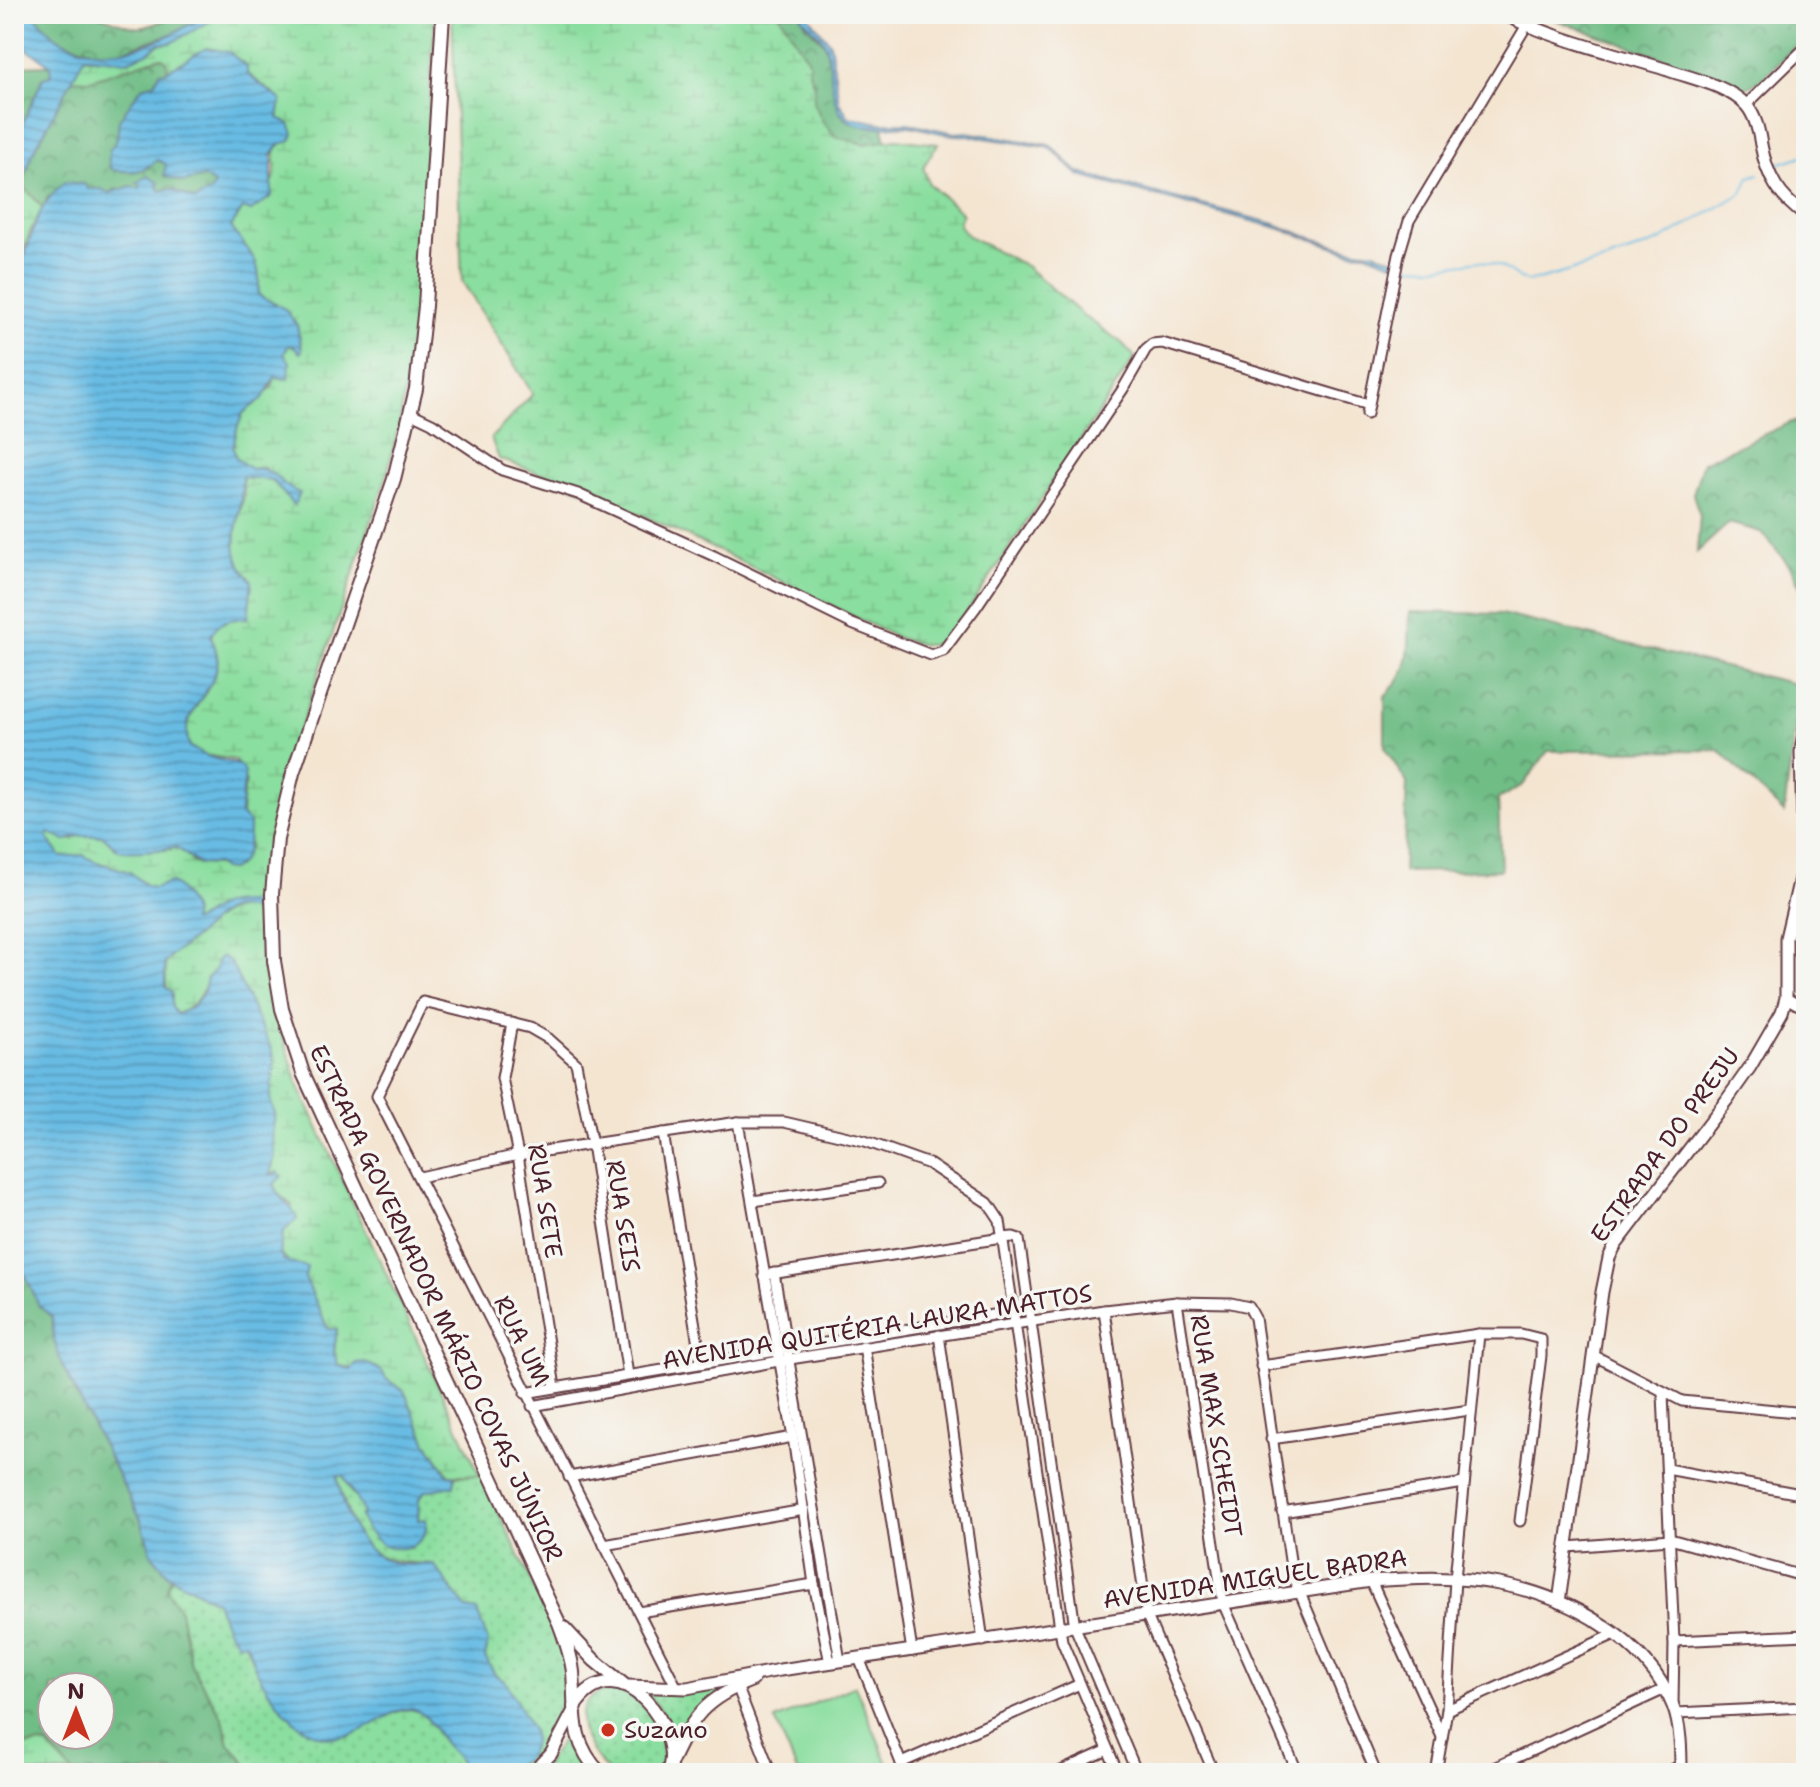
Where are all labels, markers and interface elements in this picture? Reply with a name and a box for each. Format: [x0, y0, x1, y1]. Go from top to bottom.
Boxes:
street label: ESTRADA GOVERNADOR MÁRIO COVAS JÚNIOR [302, 1040, 570, 1566]
street label: ESTRADA DO PREJU [1583, 1041, 1747, 1249]
street label: RUA SETE [520, 1141, 570, 1261]
street label: RUA SEIS [598, 1158, 648, 1274]
street label: AVENIDA QUITÉRIA LAURA MATTOS [660, 1277, 1094, 1377]
street label: RUA UM [486, 1290, 558, 1392]
street label: RUA MAX SCHEIDT [1183, 1312, 1249, 1540]
street label: AVENIDA MIGUEL BADRA [1101, 1542, 1409, 1616]
north arrow [36, 1671, 116, 1751]
text: N [67, 1677, 85, 1706]
place label: Suzano [624, 1714, 708, 1746]
marker: Suzano [599, 1721, 617, 1739]

